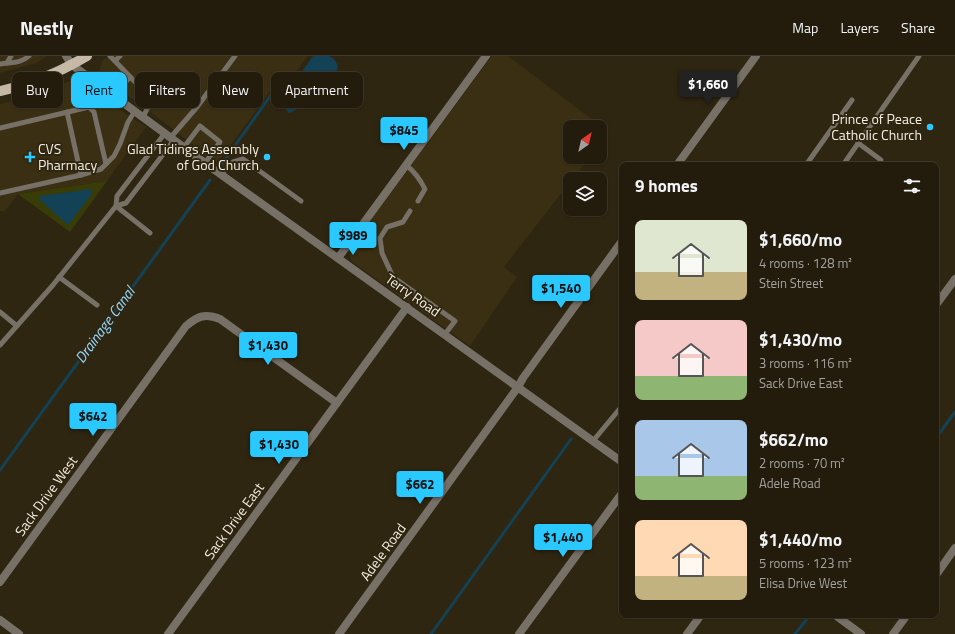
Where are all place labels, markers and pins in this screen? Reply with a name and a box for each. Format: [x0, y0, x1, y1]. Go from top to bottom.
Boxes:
pin: $1,660 [675, 71, 741, 105]
place label: Prince of Peace Catholic Church [831, 108, 922, 145]
pin: $845 [380, 117, 428, 151]
marker: Prince of Peace Catholic Church [925, 122, 935, 132]
place label: CVS Pharmacy [38, 138, 97, 175]
place label: Glad Tidings Assembly of God Church [127, 138, 259, 175]
marker: CVS Pharmacy [25, 152, 35, 162]
marker: Glad Tidings Assembly of God Church [262, 152, 272, 162]
pin: $989 [329, 222, 377, 256]
pin: $1,540 [528, 275, 594, 309]
pin: $1,430 [235, 332, 301, 366]
pin: $642 [69, 403, 117, 437]
pin: $1,430 [246, 431, 312, 465]
pin: $662 [396, 471, 444, 505]
pin: $1,440 [530, 524, 596, 558]

